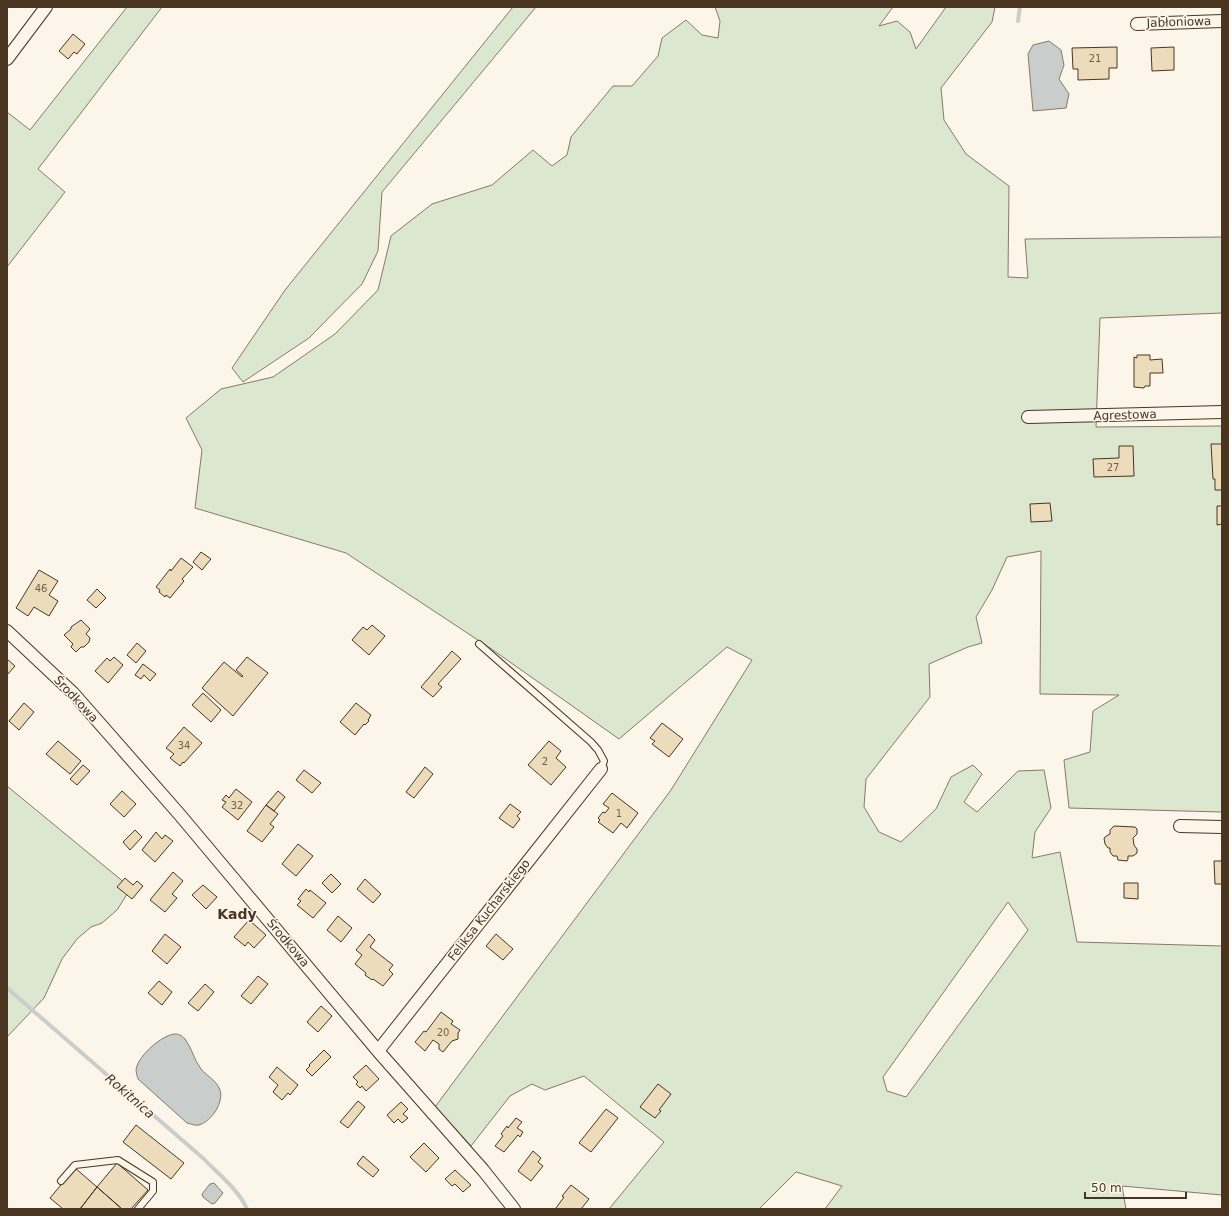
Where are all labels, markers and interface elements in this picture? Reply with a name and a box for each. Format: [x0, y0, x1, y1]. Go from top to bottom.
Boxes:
street label: Jabłoniowa [1145, 14, 1212, 30]
house number: 21 [1089, 53, 1101, 64]
street label: Agrestowa [1093, 407, 1157, 423]
house number: 27 [1107, 462, 1119, 473]
house number: 46 [35, 583, 47, 594]
street label: Środkowa [51, 672, 102, 725]
house number: 34 [178, 740, 190, 751]
house number: 2 [542, 756, 548, 767]
house number: 32 [231, 800, 243, 811]
house number: 1 [616, 808, 622, 819]
street label: Feliksa Kucharskiego [445, 856, 533, 964]
district label: Kady [217, 906, 257, 922]
street label: Środkowa [264, 916, 313, 970]
house number: 20 [437, 1027, 449, 1038]
water label: Rokitnica [102, 1071, 158, 1121]
scale bar [1085, 1174, 1186, 1200]
text: 50 m [1091, 1181, 1122, 1195]

